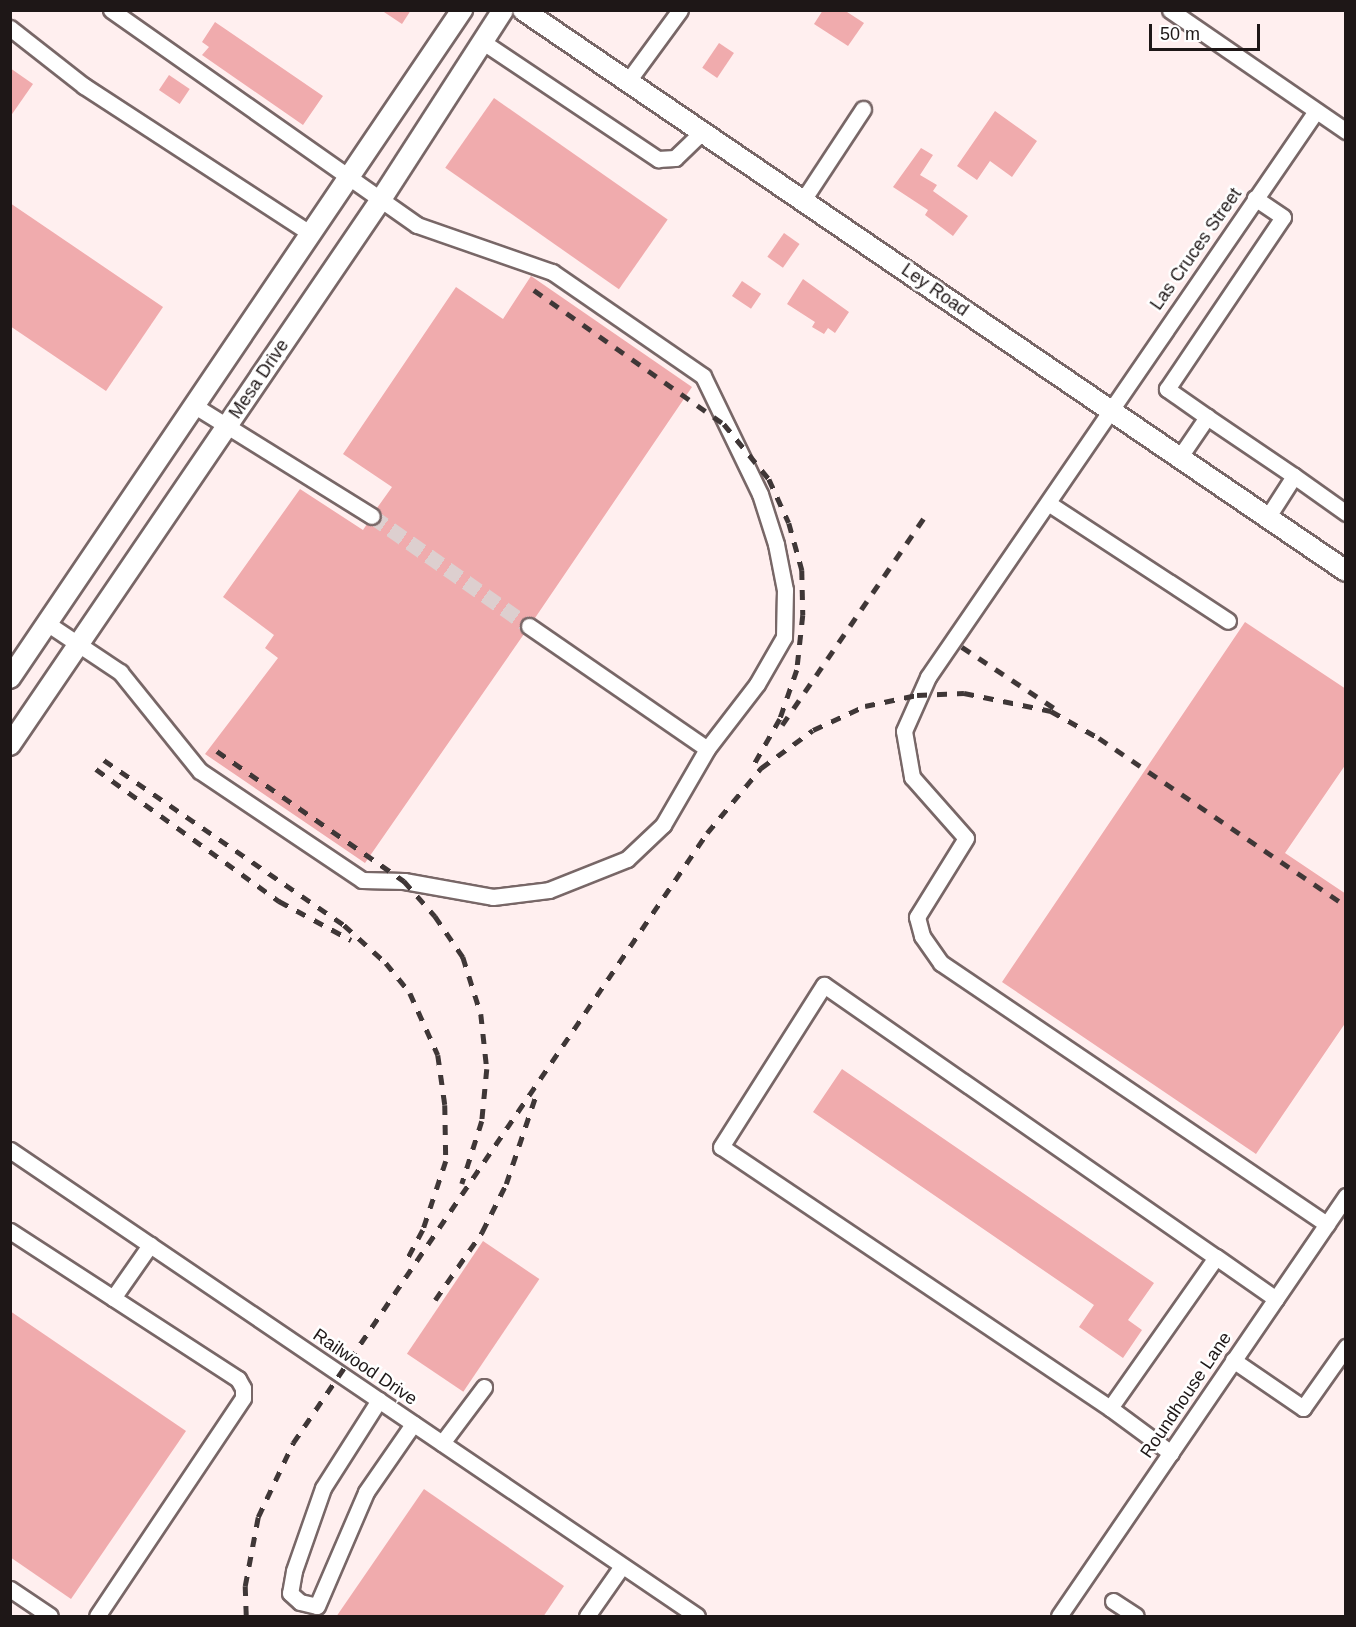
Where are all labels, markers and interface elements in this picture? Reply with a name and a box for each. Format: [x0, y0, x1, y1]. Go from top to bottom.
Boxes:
scale bar [1152, 12, 1263, 50]
text: 50 m [1160, 24, 1200, 44]
street label: Las Cruces Street [1146, 184, 1246, 314]
street label: Ley Road [897, 259, 973, 321]
street label: Mesa Drive [225, 335, 293, 423]
street label: Railwood Drive [309, 1324, 421, 1410]
street label: Roundhouse Lane [1136, 1328, 1236, 1462]

